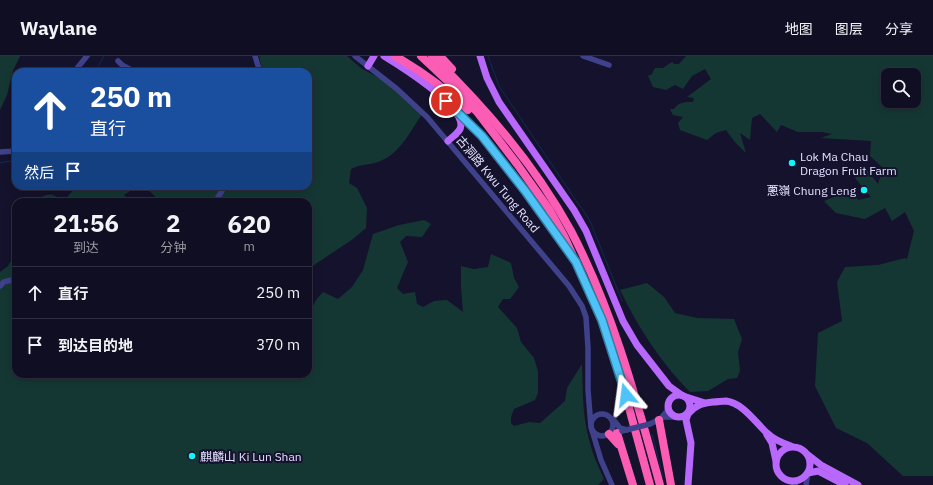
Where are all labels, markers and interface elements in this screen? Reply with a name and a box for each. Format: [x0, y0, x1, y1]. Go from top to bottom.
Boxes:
text: Waylane [20, 16, 97, 40]
text: 地图 [785, 20, 813, 38]
text: 图层 [835, 20, 863, 38]
text: 分享 [885, 20, 913, 38]
map controls [881, 68, 921, 108]
button: search [881, 68, 921, 108]
text: 250 m [90, 78, 172, 115]
icon: ahead [24, 84, 76, 136]
pin [429, 84, 463, 118]
icon: arrive [435, 90, 457, 112]
text: 直行 [90, 117, 126, 140]
street label: 古洞路 Kwu Tung Road [453, 133, 543, 235]
place label: Lok Ma Chau Dragon Fruit Farm [800, 149, 897, 178]
marker: Lok Ma Chau Dragon Fruit Farm [787, 158, 797, 168]
icon: arrive [62, 160, 84, 182]
text: 然后 [24, 163, 54, 182]
place label: 蔥嶺 Chung Leng [766, 183, 857, 198]
marker: 蔥嶺 Chung Leng [859, 185, 869, 195]
text: 21:56 [53, 207, 119, 239]
text: 2 [166, 207, 180, 239]
text: 620 [227, 208, 271, 240]
text: m [243, 238, 255, 255]
text: 到达 [73, 239, 99, 256]
text: 分钟 [160, 239, 186, 256]
icon: ahead [24, 282, 46, 304]
text: 250 m [256, 283, 300, 302]
text: 直行 [58, 284, 88, 303]
icon: arrive [24, 334, 46, 356]
text: 370 m [256, 335, 300, 354]
text: 到达目的地 [58, 336, 133, 355]
position arrow [605, 374, 647, 416]
place label: 麒麟山 Ki Lun Shan [200, 449, 302, 464]
marker: 麒麟山 Ki Lun Shan [187, 451, 197, 461]

